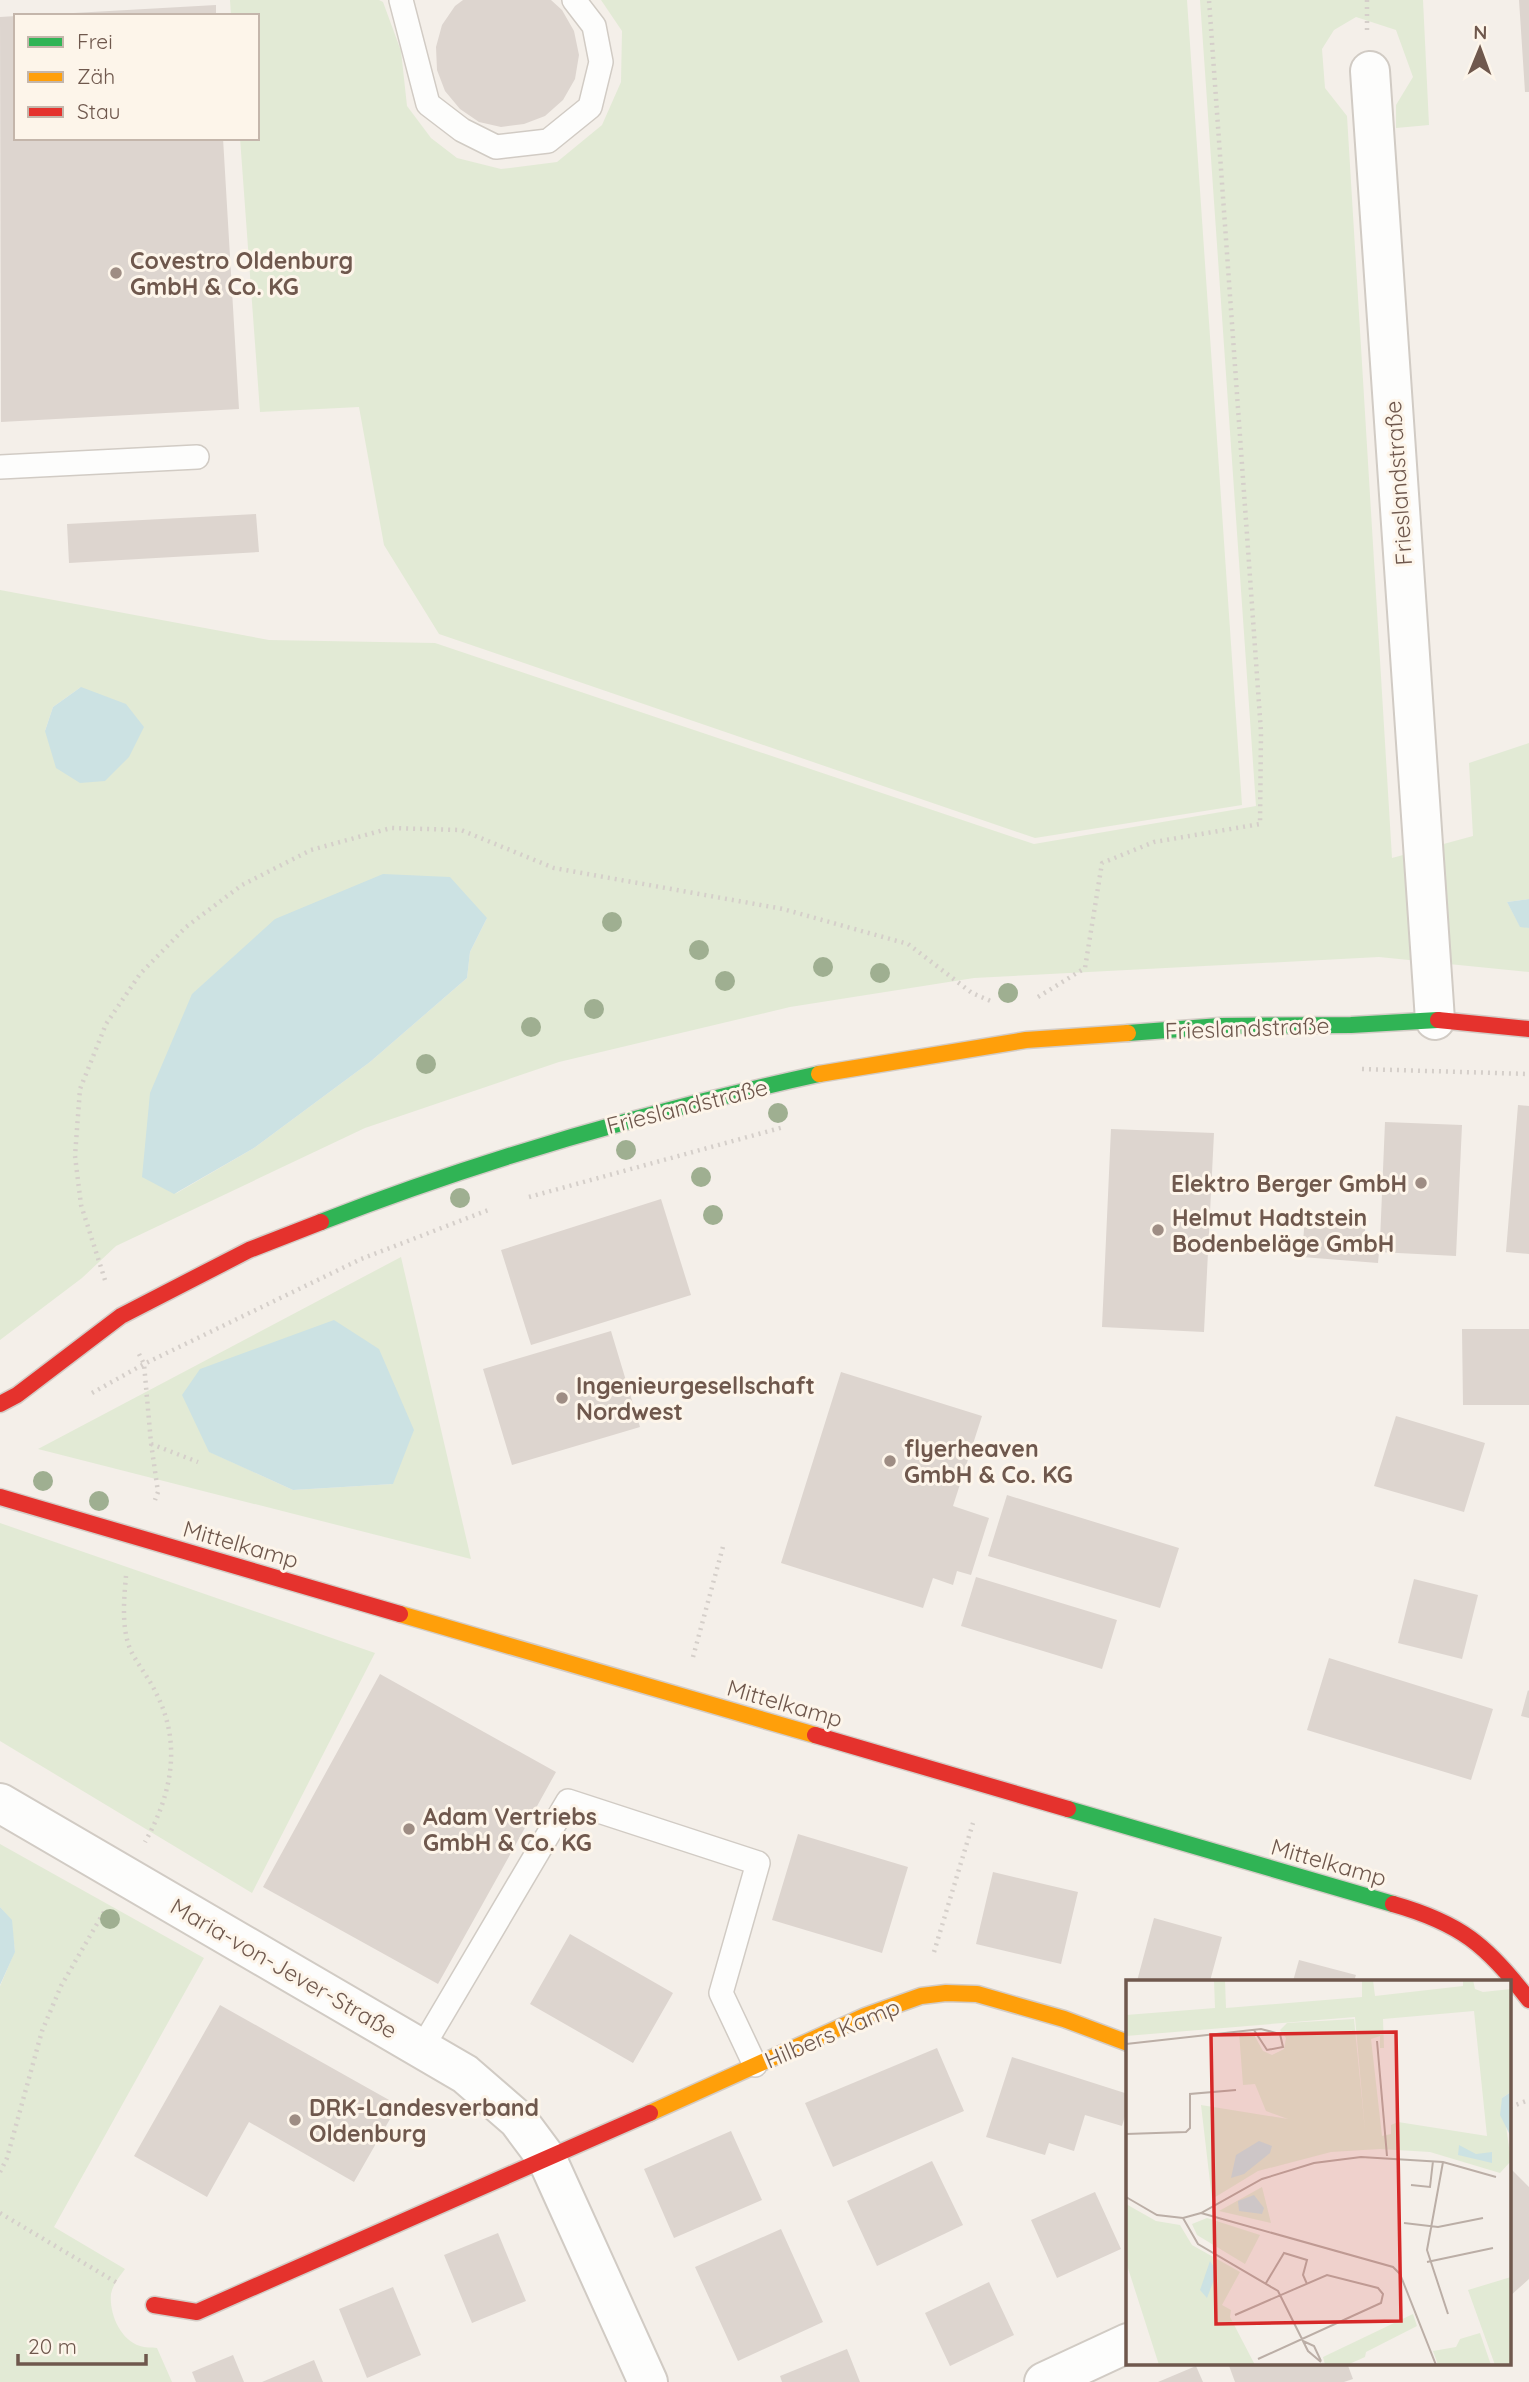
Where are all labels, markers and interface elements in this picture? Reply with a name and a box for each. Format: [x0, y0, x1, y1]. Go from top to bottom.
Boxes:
legend [14, 14, 259, 140]
north arrow [1445, 14, 1515, 84]
text: N [1473, 20, 1487, 44]
text: Frei [77, 28, 113, 54]
text: Zäh [77, 63, 115, 89]
text: Stau [77, 98, 120, 124]
place label: Covestro Oldenburg GmbH & Co. KG [130, 246, 353, 301]
marker: Covestro Oldenburg GmbH & Co. KG [108, 265, 124, 281]
street label: Frieslandstraße [1378, 400, 1418, 566]
street label: Frieslandstraße [1164, 1011, 1330, 1045]
street label: Frieslandstraße [604, 1072, 770, 1140]
place label: Elektro Berger GmbH [1171, 1169, 1407, 1198]
marker: Elektro Berger GmbH [1413, 1175, 1429, 1191]
place label: Helmut Hadtstein Bodenbeläge GmbH [1172, 1203, 1394, 1258]
marker: Helmut Hadtstein Bodenbeläge GmbH [1150, 1222, 1166, 1238]
place label: Ingenieurgesellschaft Nordwest [576, 1371, 815, 1426]
marker: Ingenieurgesellschaft Nordwest [554, 1390, 570, 1406]
place label: flyerheaven GmbH & Co. KG [904, 1434, 1073, 1489]
marker: flyerheaven GmbH & Co. KG [882, 1453, 898, 1469]
street label: Mittelkamp [180, 1514, 302, 1574]
street label: Mittelkamp [724, 1673, 846, 1733]
place label: Adam Vertriebs GmbH & Co. KG [423, 1802, 597, 1857]
marker: Adam Vertriebs GmbH & Co. KG [401, 1821, 417, 1837]
street label: Mittelkamp [1268, 1832, 1390, 1892]
street label: Maria-von-Jever-Straße [165, 1891, 403, 2045]
inset map [1126, 1980, 1512, 2364]
street label: Hilbers Kamp [760, 1992, 904, 2074]
place label: DRK-Landesverband Oldenburg [309, 2093, 539, 2148]
marker: DRK-Landesverband Oldenburg [287, 2112, 303, 2128]
scale bar [18, 2322, 145, 2366]
text: 20 m [28, 2333, 77, 2359]

